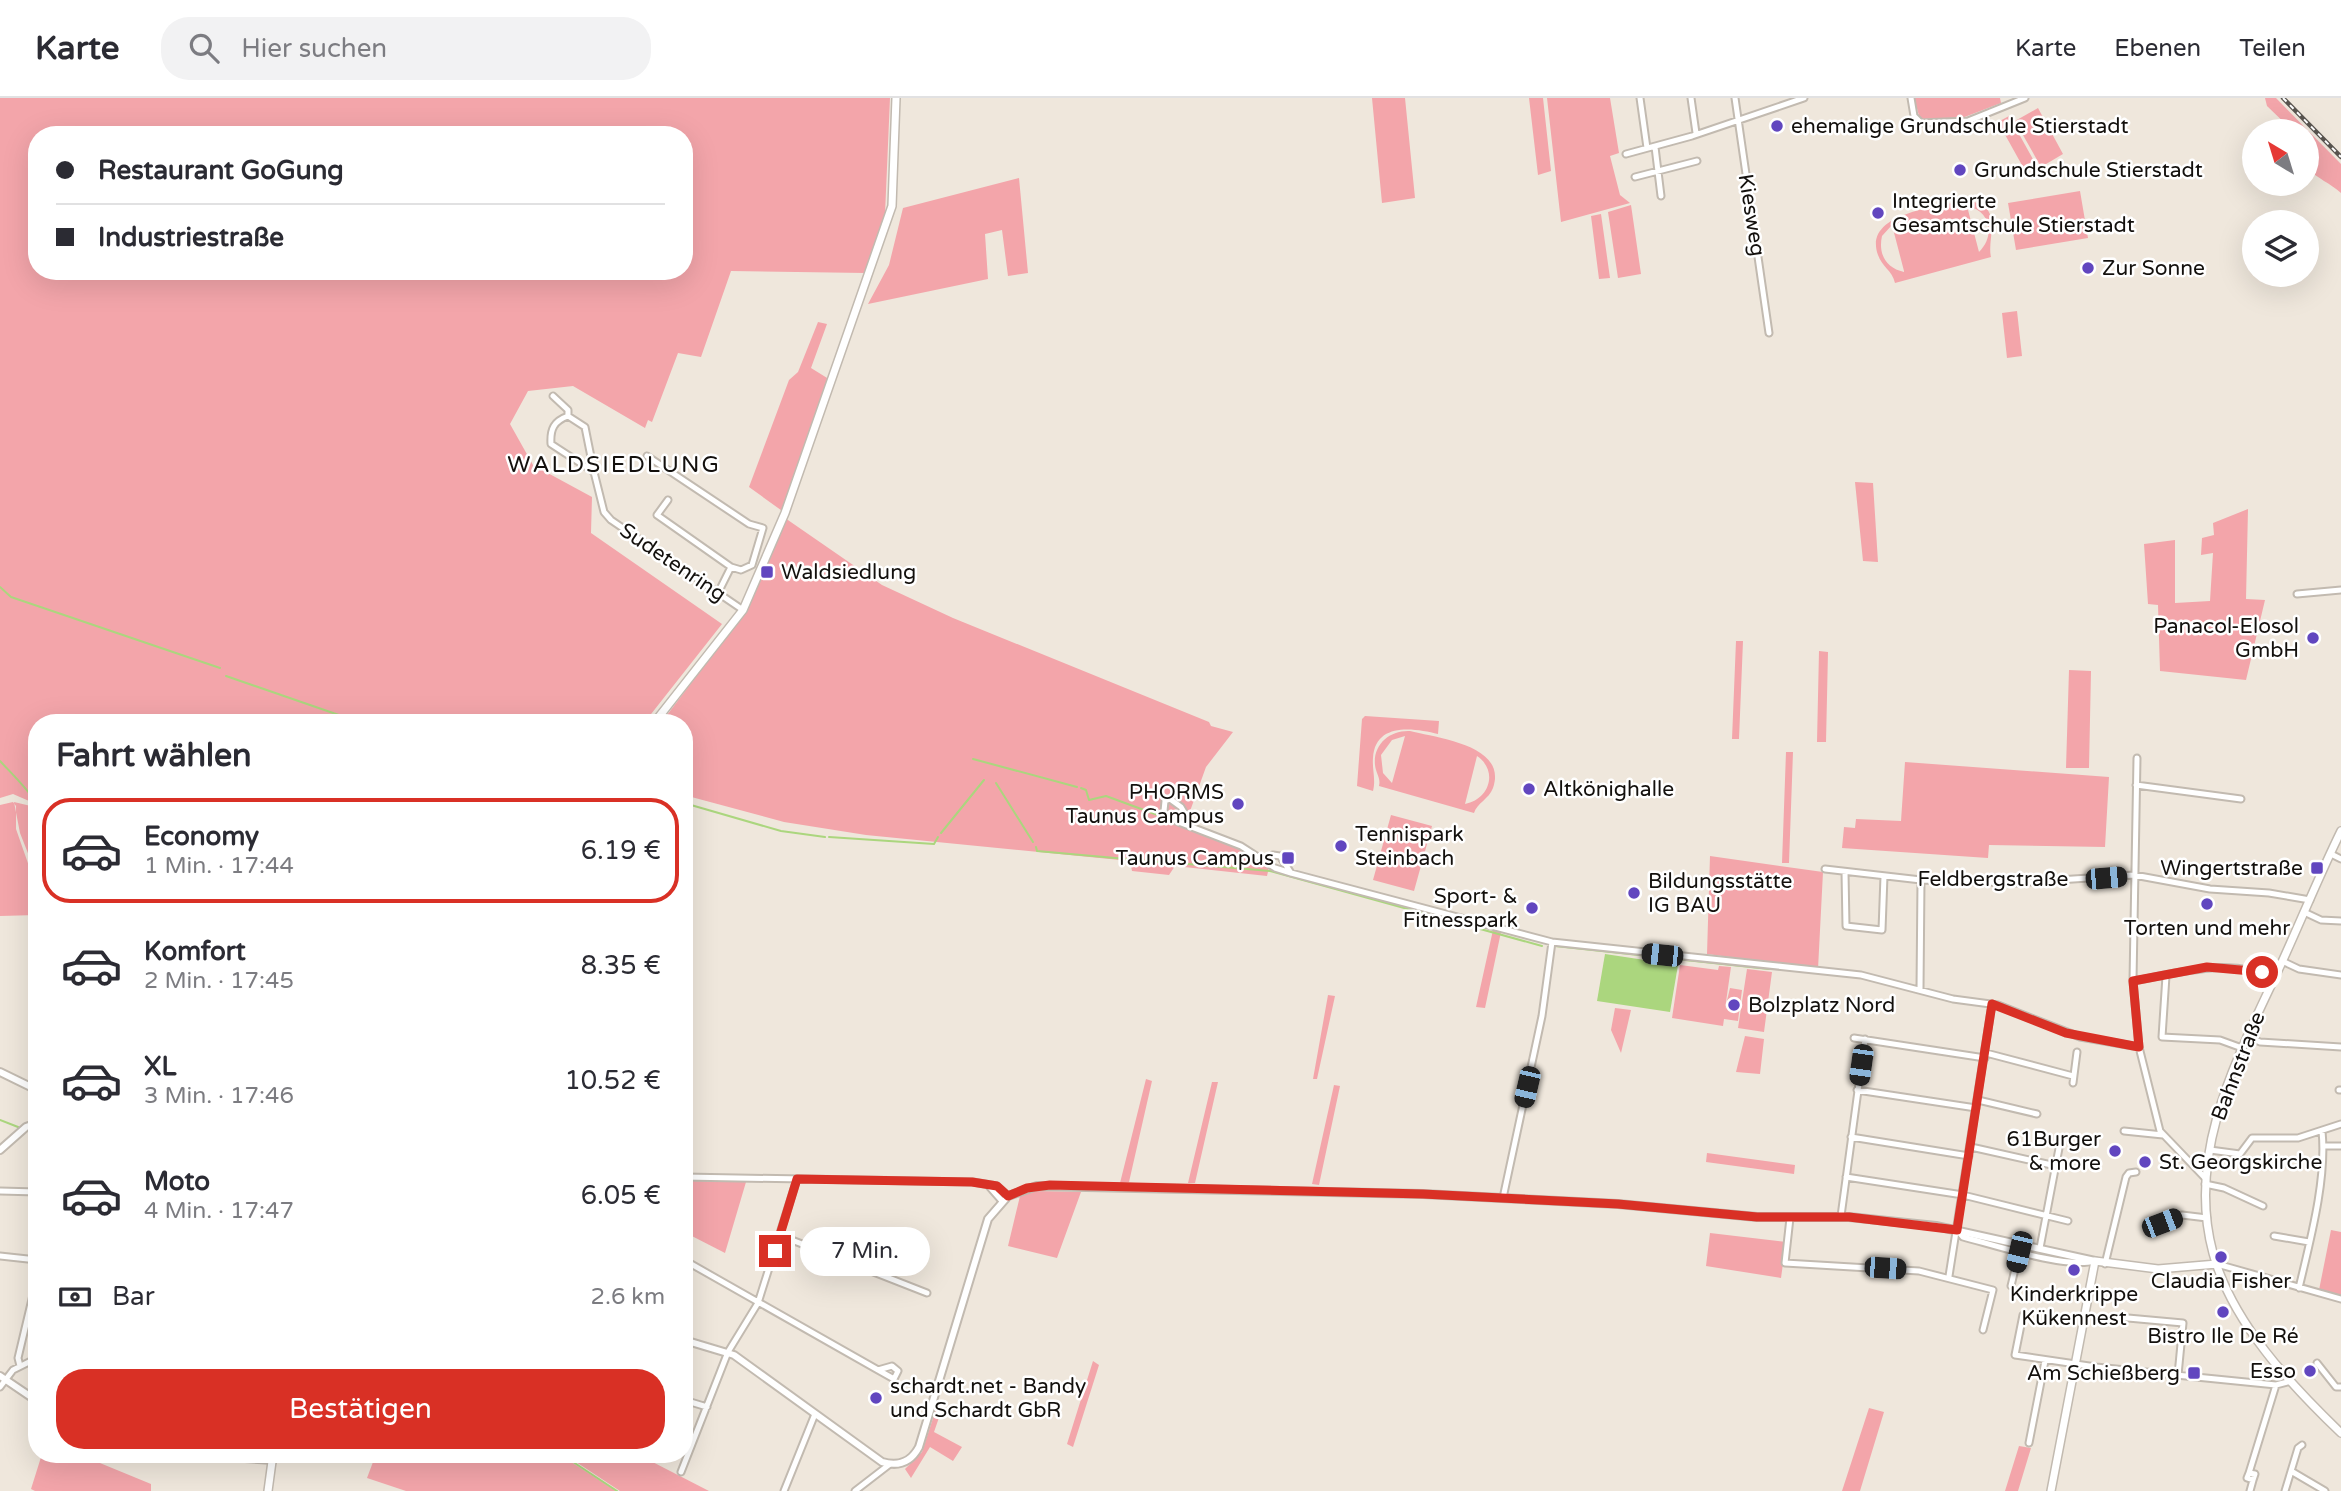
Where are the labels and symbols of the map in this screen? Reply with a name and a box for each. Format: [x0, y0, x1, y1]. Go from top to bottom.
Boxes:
place label: ehemalige Grundschule Stierstadt [1791, 114, 2129, 139]
marker: ehemalige Grundschule Stierstadt [1769, 118, 1785, 134]
north arrow [2242, 119, 2319, 196]
place label: Grundschule Stierstadt [1974, 158, 2203, 183]
marker: Grundschule Stierstadt [1952, 162, 1968, 178]
street label: Kiesweg [1733, 172, 1770, 258]
place label: Integrierte Gesamtschule Stierstadt [1892, 189, 2135, 238]
marker: Integrierte Gesamtschule Stierstadt [1870, 205, 1886, 221]
place label: Zur Sonne [2102, 256, 2205, 281]
marker: Zur Sonne [2080, 260, 2096, 276]
district label: WALDSIEDLUNG [507, 451, 721, 479]
street label: Sudetenring [615, 518, 731, 607]
place label: Waldsiedlung [781, 560, 916, 585]
marker: Waldsiedlung [759, 564, 775, 580]
place label: Panacol-Elosol GmbH [2153, 614, 2299, 663]
marker: Panacol-Elosol GmbH [2305, 630, 2321, 646]
place label: Altkönighalle [1543, 777, 1674, 802]
place label: PHORMS Taunus Campus [1066, 780, 1224, 829]
marker: Altkönighalle [1521, 781, 1537, 797]
marker: PHORMS Taunus Campus [1230, 796, 1246, 812]
place label: Tennispark Steinbach [1355, 822, 1464, 871]
marker: Tennispark Steinbach [1333, 838, 1349, 854]
place label: Taunus Campus [1116, 846, 1274, 871]
marker: Taunus Campus [1280, 850, 1296, 866]
place label: Wingertstraße [2160, 856, 2303, 881]
marker: Wingertstraße [2309, 860, 2325, 876]
car [2085, 866, 2128, 890]
street label: Feldbergstraße [1918, 867, 2069, 892]
place label: Bildungsstätte IG BAU [1648, 869, 1792, 918]
place label: Sport- & Fitnesspark [1403, 884, 1518, 933]
marker: Bildungsstätte IG BAU [1626, 885, 1642, 901]
marker: Torten und mehr [2199, 896, 2215, 912]
marker: Sport- & Fitnesspark [1524, 900, 1540, 916]
place label: Torten und mehr [2124, 916, 2290, 941]
car [1641, 942, 1684, 968]
route start [2246, 956, 2278, 988]
place label: Bolzplatz Nord [1748, 993, 1895, 1018]
marker: Bolzplatz Nord [1726, 997, 1742, 1013]
street label: Bahnstraße [2206, 1008, 2271, 1124]
car [1848, 1043, 1875, 1087]
car [1513, 1064, 1542, 1110]
place label: 61Burger & more [2007, 1127, 2101, 1176]
marker: 61Burger & more [2107, 1143, 2123, 1159]
place label: St. Georgskirche [2159, 1150, 2322, 1175]
marker: St. Georgskirche [2137, 1154, 2153, 1170]
car [2139, 1206, 2186, 1240]
callout: 7 Min. [800, 1226, 929, 1276]
car [2005, 1229, 2034, 1275]
route end [759, 1235, 791, 1267]
marker: Claudia Fisher [2213, 1249, 2229, 1265]
car [1864, 1256, 1907, 1280]
marker: Kinderkrippe Kükennest [2066, 1262, 2082, 1278]
place label: Claudia Fisher [2151, 1269, 2291, 1294]
place label: Kinderkrippe Kükennest [2010, 1282, 2138, 1331]
marker: Bistro Ile De Ré [2215, 1304, 2231, 1320]
place label: Bistro Ile De Ré [2147, 1324, 2299, 1349]
place label: Esso [2250, 1359, 2296, 1384]
place label: Am Schießberg [2027, 1361, 2180, 1386]
marker: Esso [2302, 1363, 2318, 1379]
marker: Am Schießberg [2186, 1365, 2202, 1381]
place label: schardt.net - Bandy und Schardt GbR [890, 1374, 1086, 1423]
marker: schardt.net - Bandy und Schardt GbR [868, 1390, 884, 1406]

